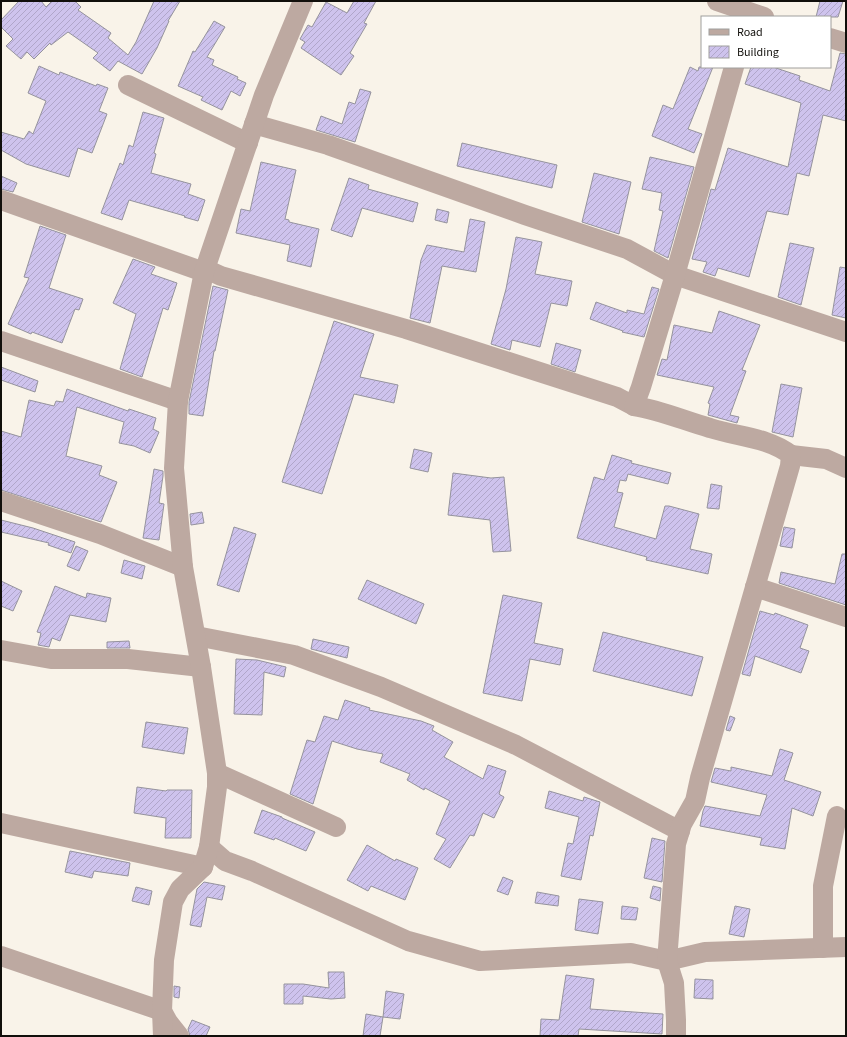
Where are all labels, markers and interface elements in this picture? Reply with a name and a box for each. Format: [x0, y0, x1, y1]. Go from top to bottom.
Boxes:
legend [701, 16, 831, 68]
text: Road [737, 24, 763, 41]
text: Building [737, 44, 779, 61]

